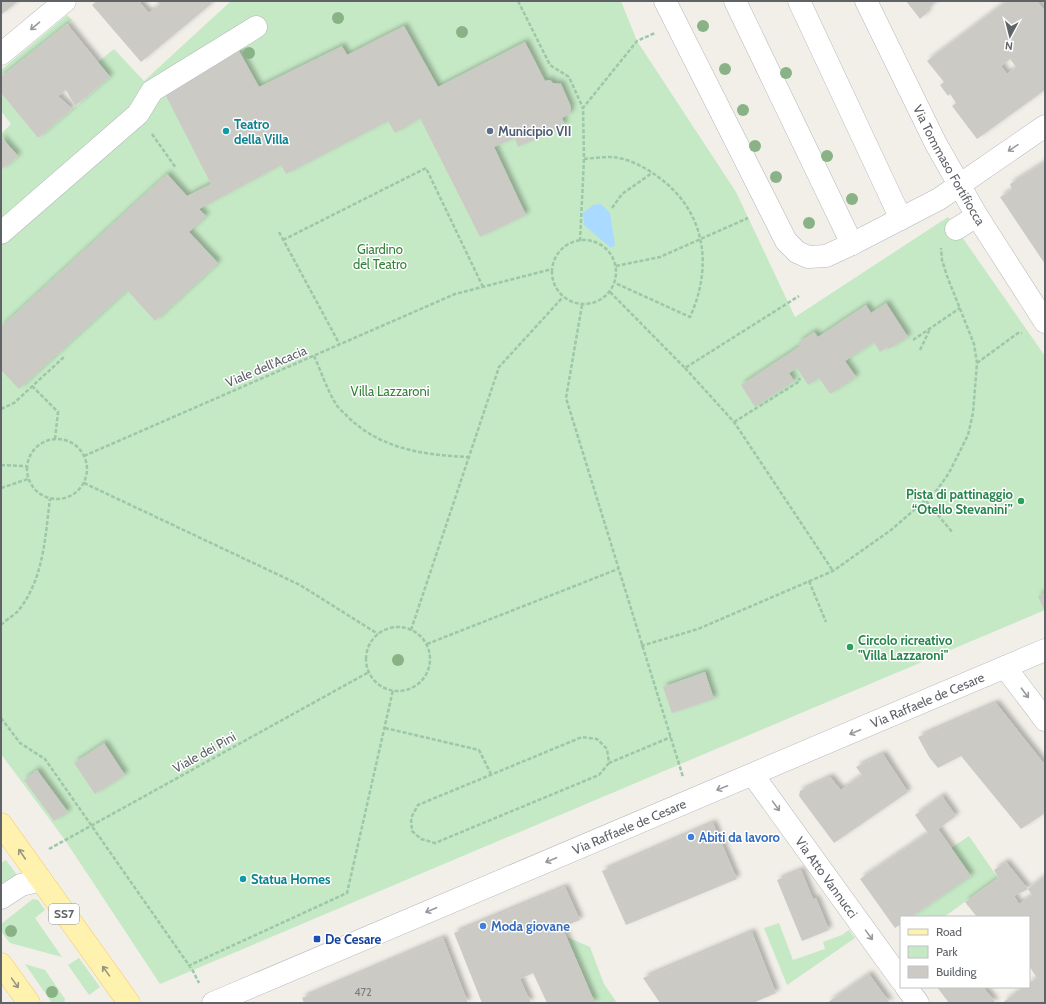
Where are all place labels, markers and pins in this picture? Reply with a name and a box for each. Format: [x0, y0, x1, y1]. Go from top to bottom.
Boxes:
place label: Teatro della Villa [234, 116, 289, 147]
place label: Municipio VII [498, 123, 571, 139]
marker: Teatro della Villa [221, 126, 231, 136]
marker: Municipio VII [485, 126, 495, 136]
place label: Pista di pattinaggio “Otello Stevanini” [906, 486, 1014, 517]
marker: Pista di pattinaggio “Otello Stevanini” [1016, 496, 1026, 506]
place label: Circolo ricreativo "Villa Lazzaroni" [858, 632, 953, 663]
marker: Circolo ricreativo "Villa Lazzaroni" [845, 642, 855, 652]
place label: Abiti da lavoro [699, 829, 781, 845]
marker: Abiti da lavoro [686, 832, 696, 842]
place label: Statua Homes [251, 871, 331, 887]
marker: Statua Homes [238, 874, 248, 884]
place label: Moda giovane [491, 918, 570, 934]
marker: Moda giovane [478, 921, 488, 931]
place label: De Cesare [325, 931, 382, 947]
marker: De Cesare [312, 934, 322, 944]

